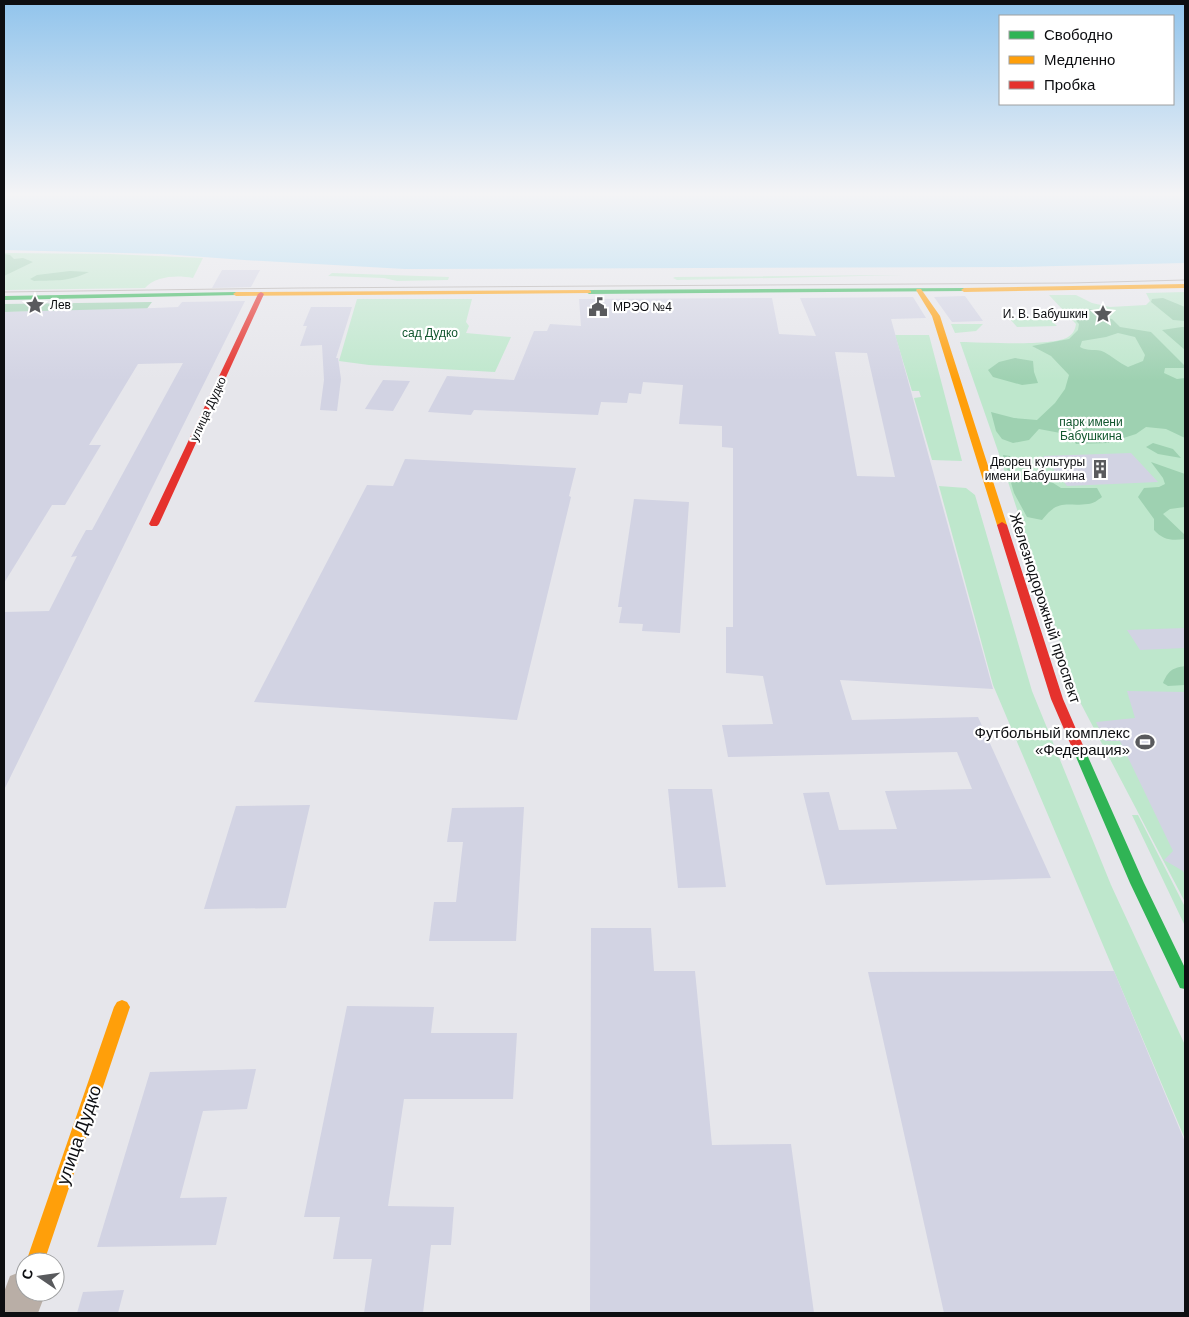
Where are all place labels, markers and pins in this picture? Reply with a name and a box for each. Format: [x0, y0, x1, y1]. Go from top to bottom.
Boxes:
place icon: Лев [24, 294, 46, 316]
public building icon: МРЭО №4 [587, 296, 609, 318]
place label: Лев [50, 298, 71, 312]
place label: МРЭО №4 [613, 300, 672, 314]
place icon: И. В. Бабушкин [1092, 303, 1114, 325]
place label: И. В. Бабушкин [1003, 307, 1088, 321]
place label: Дворец культуры имени Бабушкина [985, 455, 1085, 483]
building icon: Дворец культуры имени Бабушкина [1089, 458, 1111, 480]
place label: Футбольный комплекс «Федерация» [975, 724, 1131, 758]
sports icon: Футбольный комплекс «Федерация» [1134, 731, 1156, 753]

